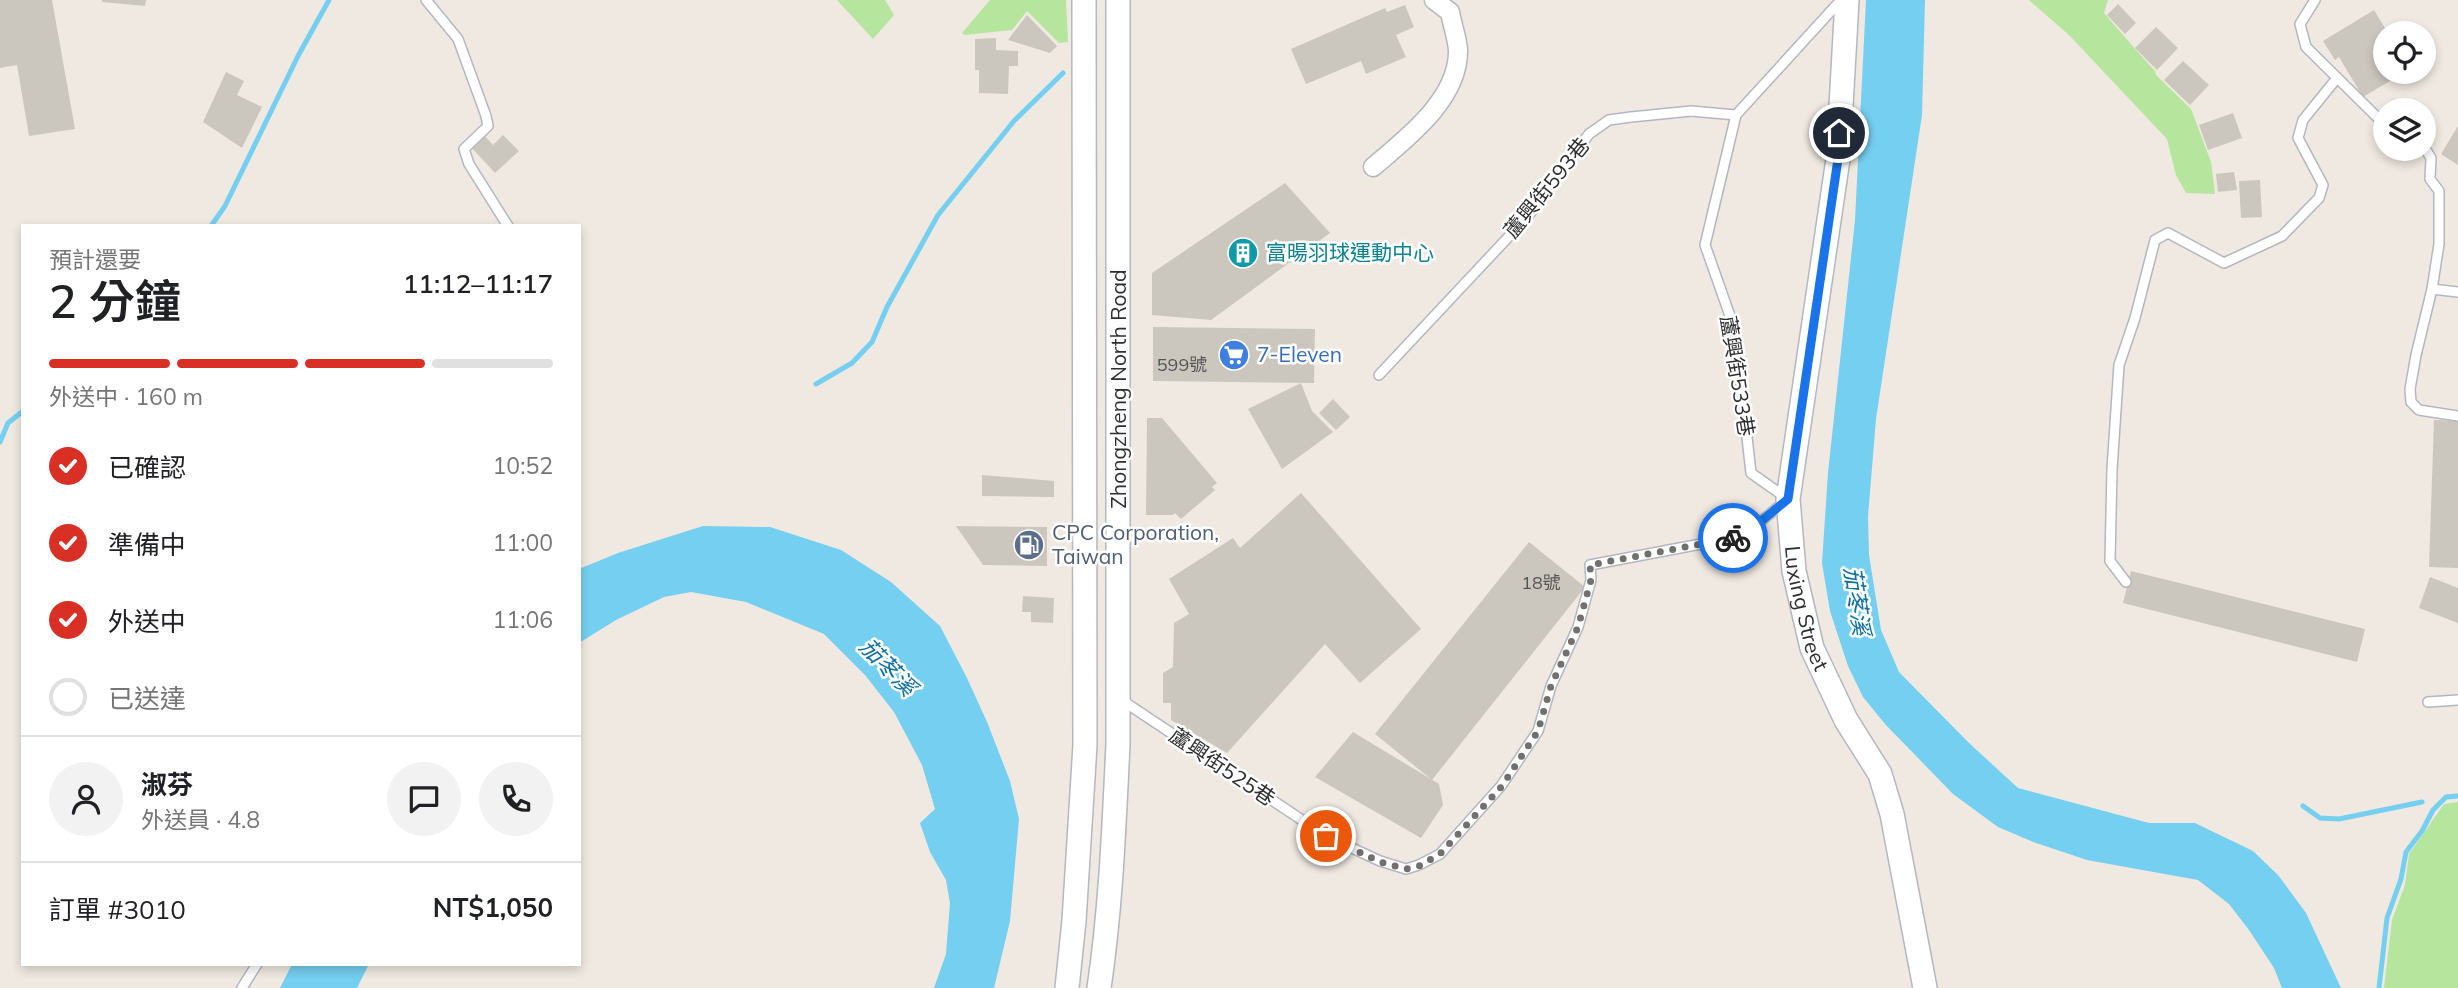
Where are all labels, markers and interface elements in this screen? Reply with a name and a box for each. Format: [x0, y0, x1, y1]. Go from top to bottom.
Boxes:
map controls [2373, 21, 2436, 161]
button: locate [2373, 21, 2436, 84]
button: layers [2373, 98, 2436, 161]
pin [1809, 103, 1869, 163]
icon: home [1820, 114, 1858, 152]
street label: 蘆興街593巷 [1498, 132, 1595, 243]
building icon: 富暘羽球運動中心 [1226, 236, 1260, 270]
place label: 富暘羽球運動中心 [1266, 239, 1434, 265]
text: 預計還要 [49, 245, 141, 274]
text: 11:12–11:17 [403, 267, 553, 300]
street label: Zhongzheng North Road [1105, 269, 1131, 509]
text: 2 分鐘 [49, 272, 181, 330]
street label: 蘆興街533巷 [1716, 314, 1760, 438]
supermarket icon: 7-Eleven [1217, 338, 1251, 372]
place label: 7-Eleven [1257, 341, 1342, 367]
house number: 599號 [1157, 353, 1207, 376]
text: 外送中 · 160 m [49, 382, 203, 411]
icon: check [49, 447, 87, 485]
text: 已確認 [108, 451, 186, 484]
text: 10:52 [493, 451, 553, 480]
courier [1698, 503, 1768, 573]
place label: CPC Corporation, Taiwan [1052, 519, 1219, 569]
icon: bike [1714, 519, 1752, 557]
icon: check [49, 524, 87, 562]
text: 準備中 [108, 528, 186, 561]
text: 11:00 [493, 528, 553, 557]
fuel station icon: CPC Corporation, Taiwan [1012, 528, 1046, 562]
street label: Luxing Street [1780, 545, 1835, 675]
water label: 茄苳溪 [1838, 565, 1877, 640]
house number: 18號 [1521, 571, 1561, 594]
icon: check [49, 601, 87, 639]
text: 外送中 [108, 605, 186, 638]
text: 11:06 [493, 605, 553, 634]
water label: 茄苳溪 [854, 632, 925, 704]
text: 已送達 [108, 682, 186, 715]
street label: 蘆興街525巷 [1165, 721, 1280, 811]
button: person [49, 762, 123, 836]
button: chat [387, 762, 461, 836]
button: phone [479, 762, 553, 836]
text: 淑芬 [141, 768, 193, 801]
text: 外送員 · 4.8 [141, 805, 260, 834]
pin [1296, 806, 1356, 866]
icon: bag [1307, 817, 1345, 855]
text: NT$1,050 [433, 891, 553, 924]
text: 訂單 #3010 [49, 893, 186, 926]

